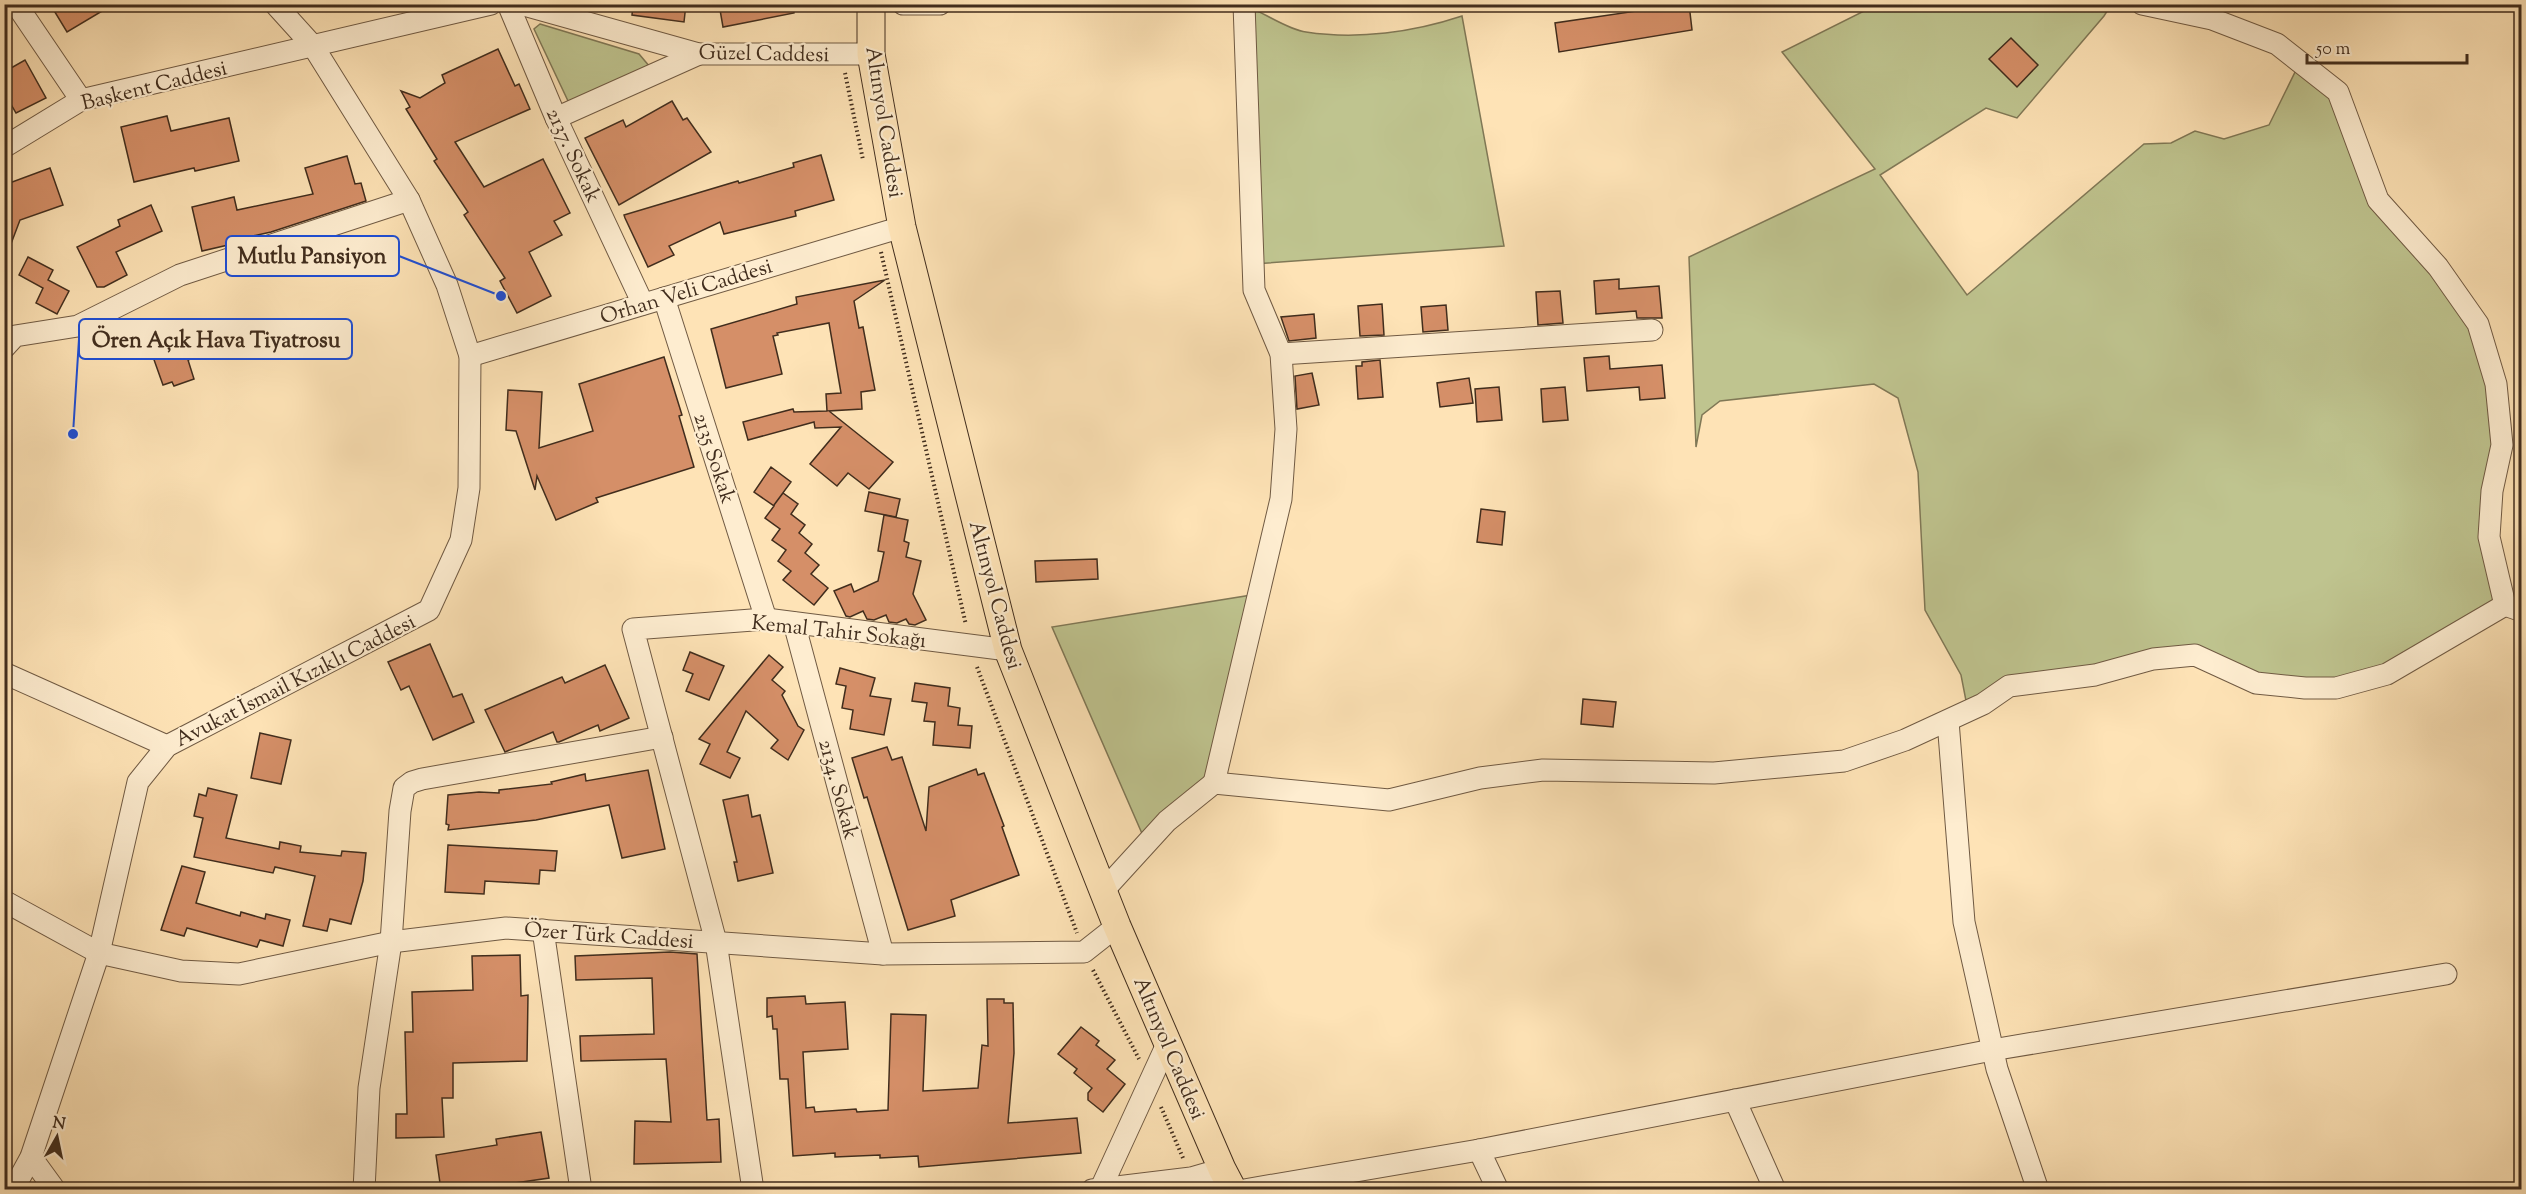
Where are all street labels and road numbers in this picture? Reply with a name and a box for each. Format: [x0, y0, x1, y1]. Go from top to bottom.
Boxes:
street label: Güzel Caddesi [698, 39, 830, 71]
street label: Altınyol Caddesi [856, 45, 910, 200]
street label: Başkent Caddesi [78, 54, 231, 120]
street label: 2137. Sokak [537, 104, 607, 209]
street label: Orhan Veli Caddesi [597, 252, 776, 333]
street label: 2135 Sokak [684, 409, 742, 508]
street label: Altınyol Caddesi [960, 518, 1028, 673]
street label: Avukat İsmail Kızıklı Caddesi [171, 608, 421, 756]
street label: Kemal Tahir Sokağı [750, 609, 928, 657]
street label: 2134. Sokak [809, 736, 865, 843]
street label: Özer Türk Caddesi [523, 916, 695, 958]
street label: Altınyol Caddesi [1125, 973, 1212, 1125]

